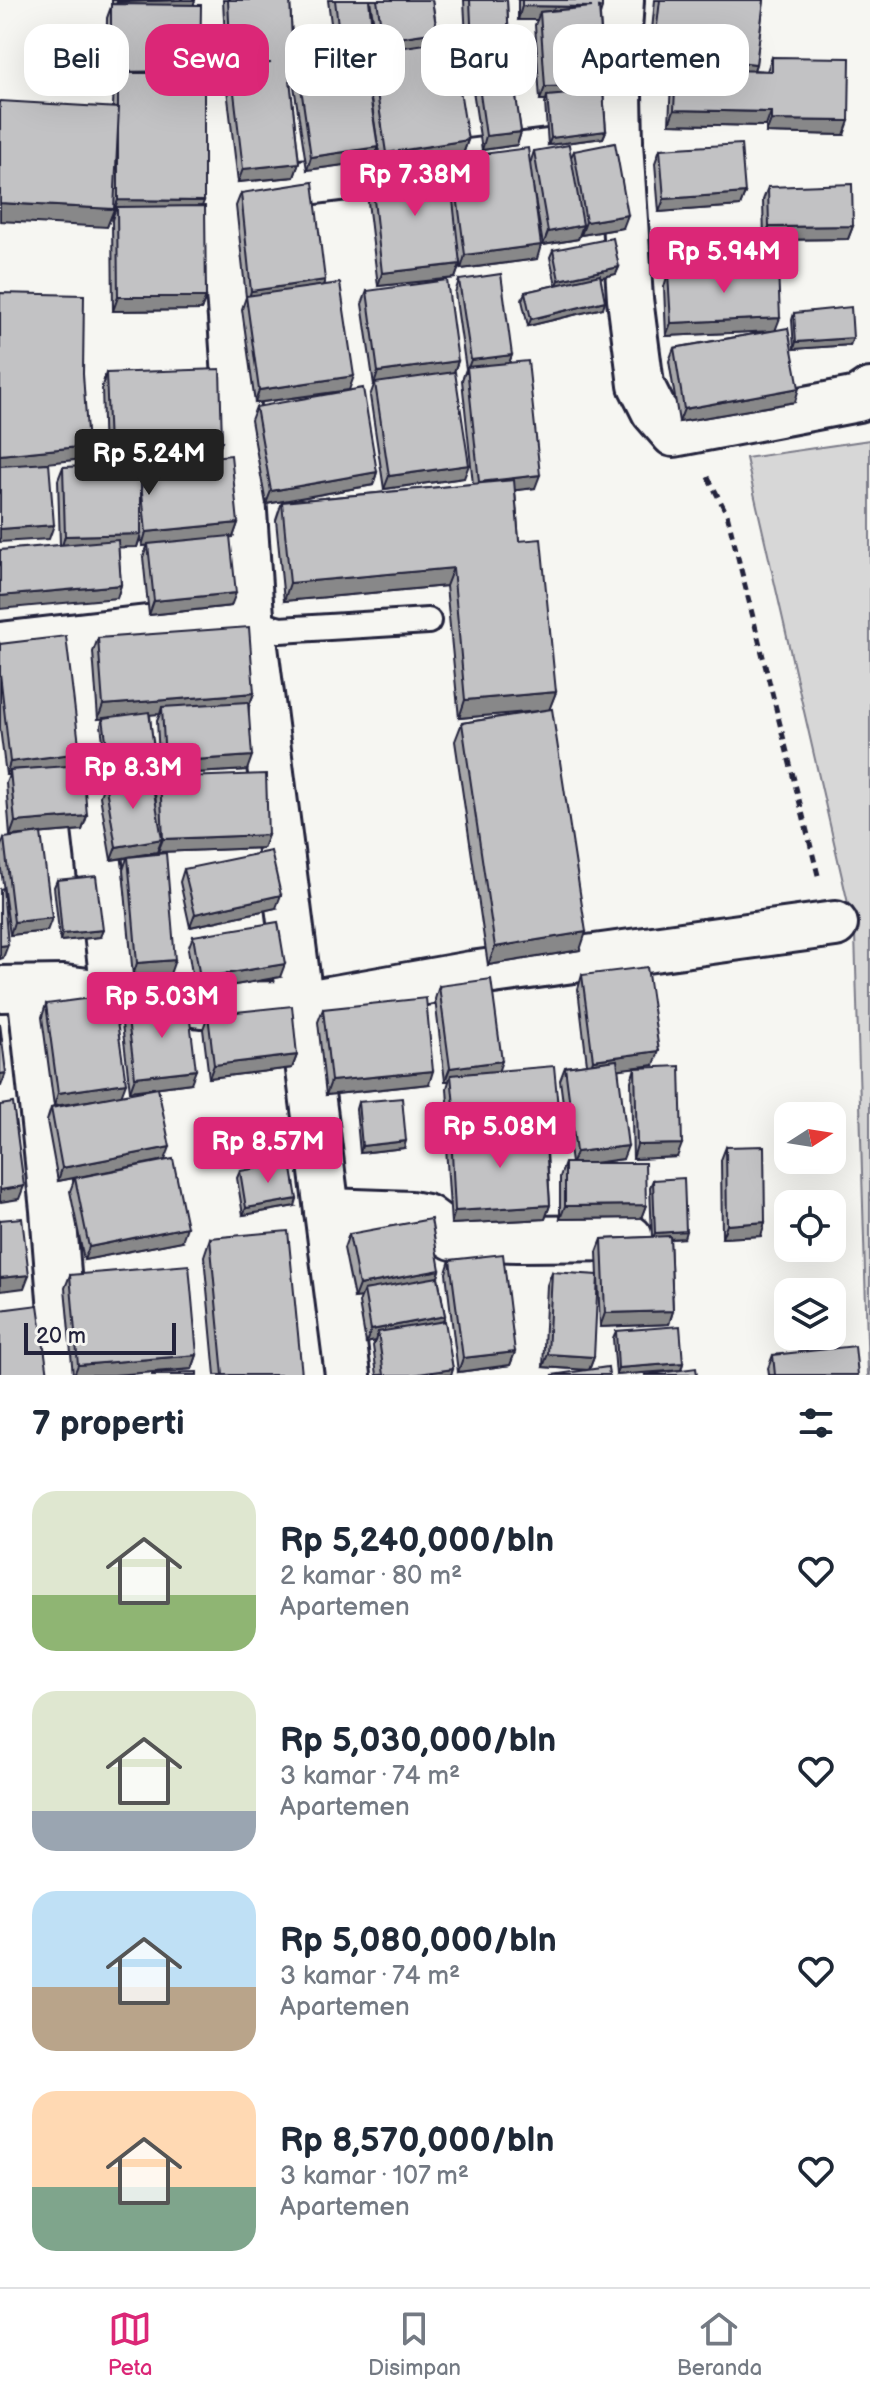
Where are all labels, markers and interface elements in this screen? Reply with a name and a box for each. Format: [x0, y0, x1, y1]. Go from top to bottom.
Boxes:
chip: Beli [24, 24, 129, 96]
chip: Sewa [145, 24, 269, 96]
chip: Filter [285, 24, 405, 96]
chip: Baru [421, 24, 537, 96]
chip: Apartemen [553, 24, 749, 96]
pin: Rp 7.38M [332, 150, 498, 218]
text: Rp 7.38M [358, 160, 472, 191]
pin: Rp 5.94M [641, 227, 807, 295]
text: Rp 5.94M [667, 237, 781, 268]
pin: Rp 5.24M [66, 429, 232, 497]
text: Rp 5.24M [93, 439, 205, 470]
pin: Rp 8.3M [59, 743, 207, 811]
text: Rp 8.3M [84, 753, 182, 784]
pin: Rp 5.03M [79, 972, 245, 1040]
text: Rp 5.03M [105, 982, 219, 1013]
pin: Rp 5.08M [417, 1102, 583, 1170]
north arrow [774, 1102, 846, 1174]
map controls [774, 1102, 846, 1350]
text: Rp 5.08M [443, 1112, 557, 1143]
pin: Rp 8.57M [185, 1117, 351, 1185]
text: Rp 8.57M [212, 1127, 324, 1158]
button: locate [774, 1190, 846, 1262]
button: layers [774, 1278, 846, 1350]
scale bar [24, 1319, 176, 1355]
text: 20 m [36, 1323, 86, 1350]
icon: filters [794, 1401, 838, 1445]
text: 7 properti [32, 1403, 184, 1444]
text: Rp 5,240,000/bln [280, 1520, 554, 1561]
icon: home [96, 1523, 192, 1619]
icon: heart [794, 1549, 838, 1593]
text: 2 kamar · 80 m² [280, 1561, 462, 1592]
text: Apartemen [280, 1592, 410, 1623]
text: Rp 5,030,000/bln [280, 1720, 556, 1761]
icon: home [96, 1723, 192, 1819]
icon: heart [794, 1749, 838, 1793]
text: 3 kamar · 74 m² [280, 1761, 460, 1792]
text: Apartemen [280, 1792, 410, 1823]
text: Rp 5,080,000/bln [280, 1920, 557, 1961]
icon: home [96, 1923, 192, 2019]
icon: heart [794, 1949, 838, 1993]
text: 3 kamar · 74 m² [280, 1961, 460, 1992]
text: Apartemen [280, 1992, 410, 2023]
text: Rp 8,570,000/bln [280, 2120, 554, 2161]
icon: home [96, 2123, 192, 2219]
icon: heart [794, 2149, 838, 2193]
text: 3 kamar · 107 m² [280, 2161, 469, 2192]
text: Apartemen [280, 2192, 410, 2223]
tab: Peta [108, 2307, 152, 2382]
tab: Disimpan [368, 2307, 461, 2382]
tab: Beranda [677, 2307, 762, 2382]

